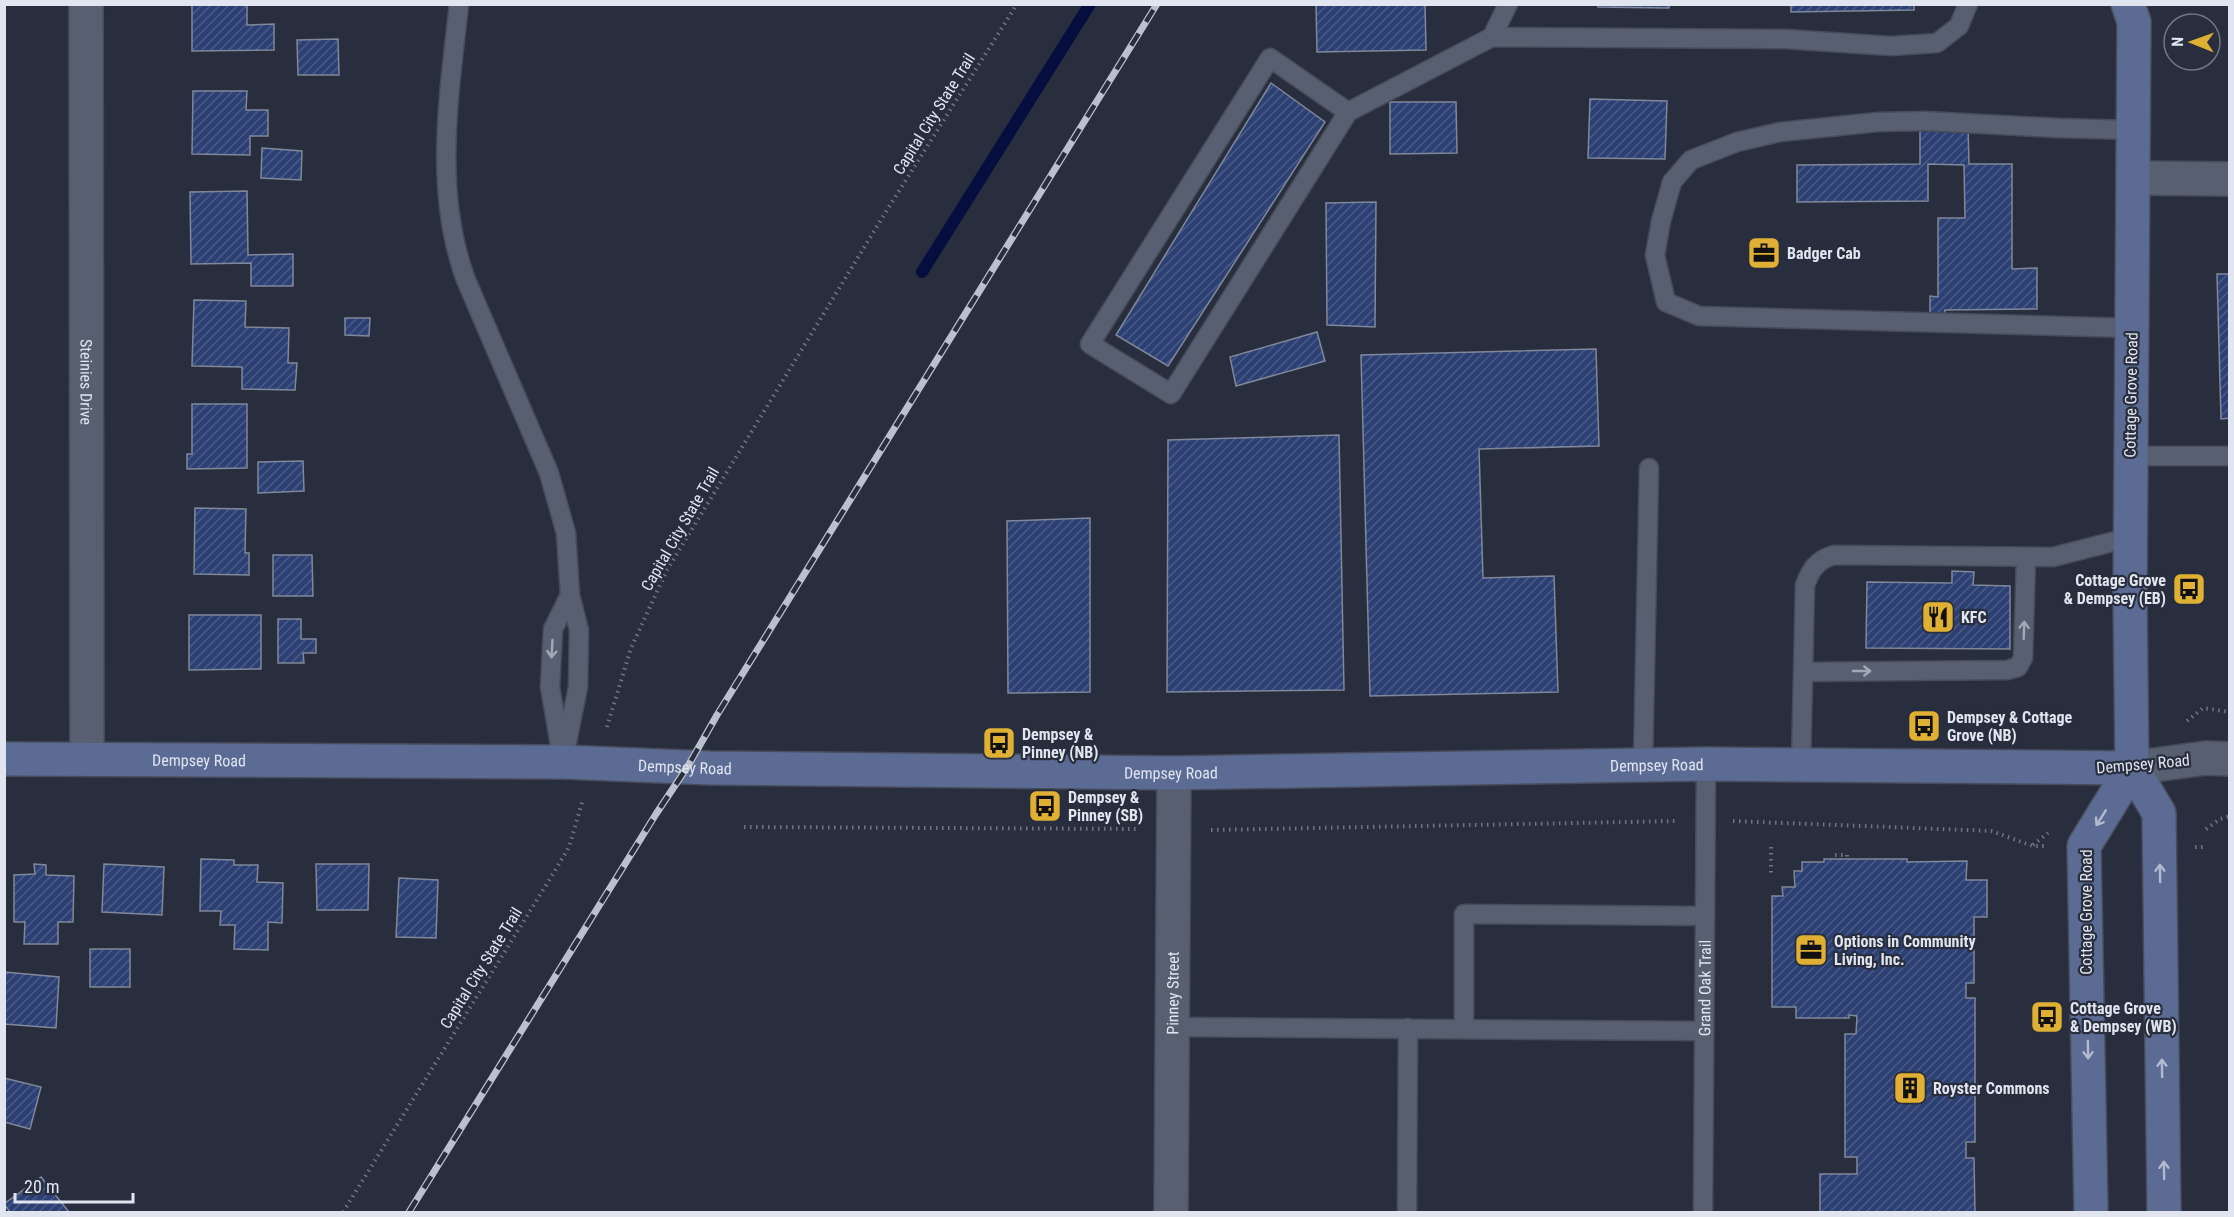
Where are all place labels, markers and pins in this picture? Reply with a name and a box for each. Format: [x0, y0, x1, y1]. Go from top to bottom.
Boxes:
office icon: Badger Cab [1746, 235, 1782, 271]
place label: Badger Cab [1787, 244, 1861, 263]
place label: Cottage Grove & Dempsey (EB) [2064, 571, 2166, 608]
bus stop icon: Cottage Grove & Dempsey (EB) [2171, 571, 2207, 607]
restaurant icon: KFC [1920, 599, 1956, 635]
place label: KFC [1961, 608, 1987, 627]
bus stop icon: Dempsey & Cottage Grove (NB) [1906, 708, 1942, 744]
place label: Dempsey & Cottage Grove (NB) [1947, 708, 2073, 745]
bus stop icon: Dempsey & Pinney (NB) [981, 725, 1017, 761]
place label: Dempsey & Pinney (NB) [1022, 725, 1098, 762]
bus stop icon: Dempsey & Pinney (SB) [1027, 788, 1063, 824]
place label: Dempsey & Pinney (SB) [1068, 788, 1143, 825]
office icon: Options in Community Living, Inc. [1793, 932, 1829, 968]
place label: Options in Community Living, Inc. [1834, 932, 1976, 969]
bus stop icon: Cottage Grove & Dempsey (WB) [2029, 999, 2065, 1035]
place label: Cottage Grove & Dempsey (WB) [2070, 999, 2177, 1036]
building icon: Royster Commons [1892, 1070, 1928, 1106]
place label: Royster Commons [1933, 1079, 2050, 1098]

